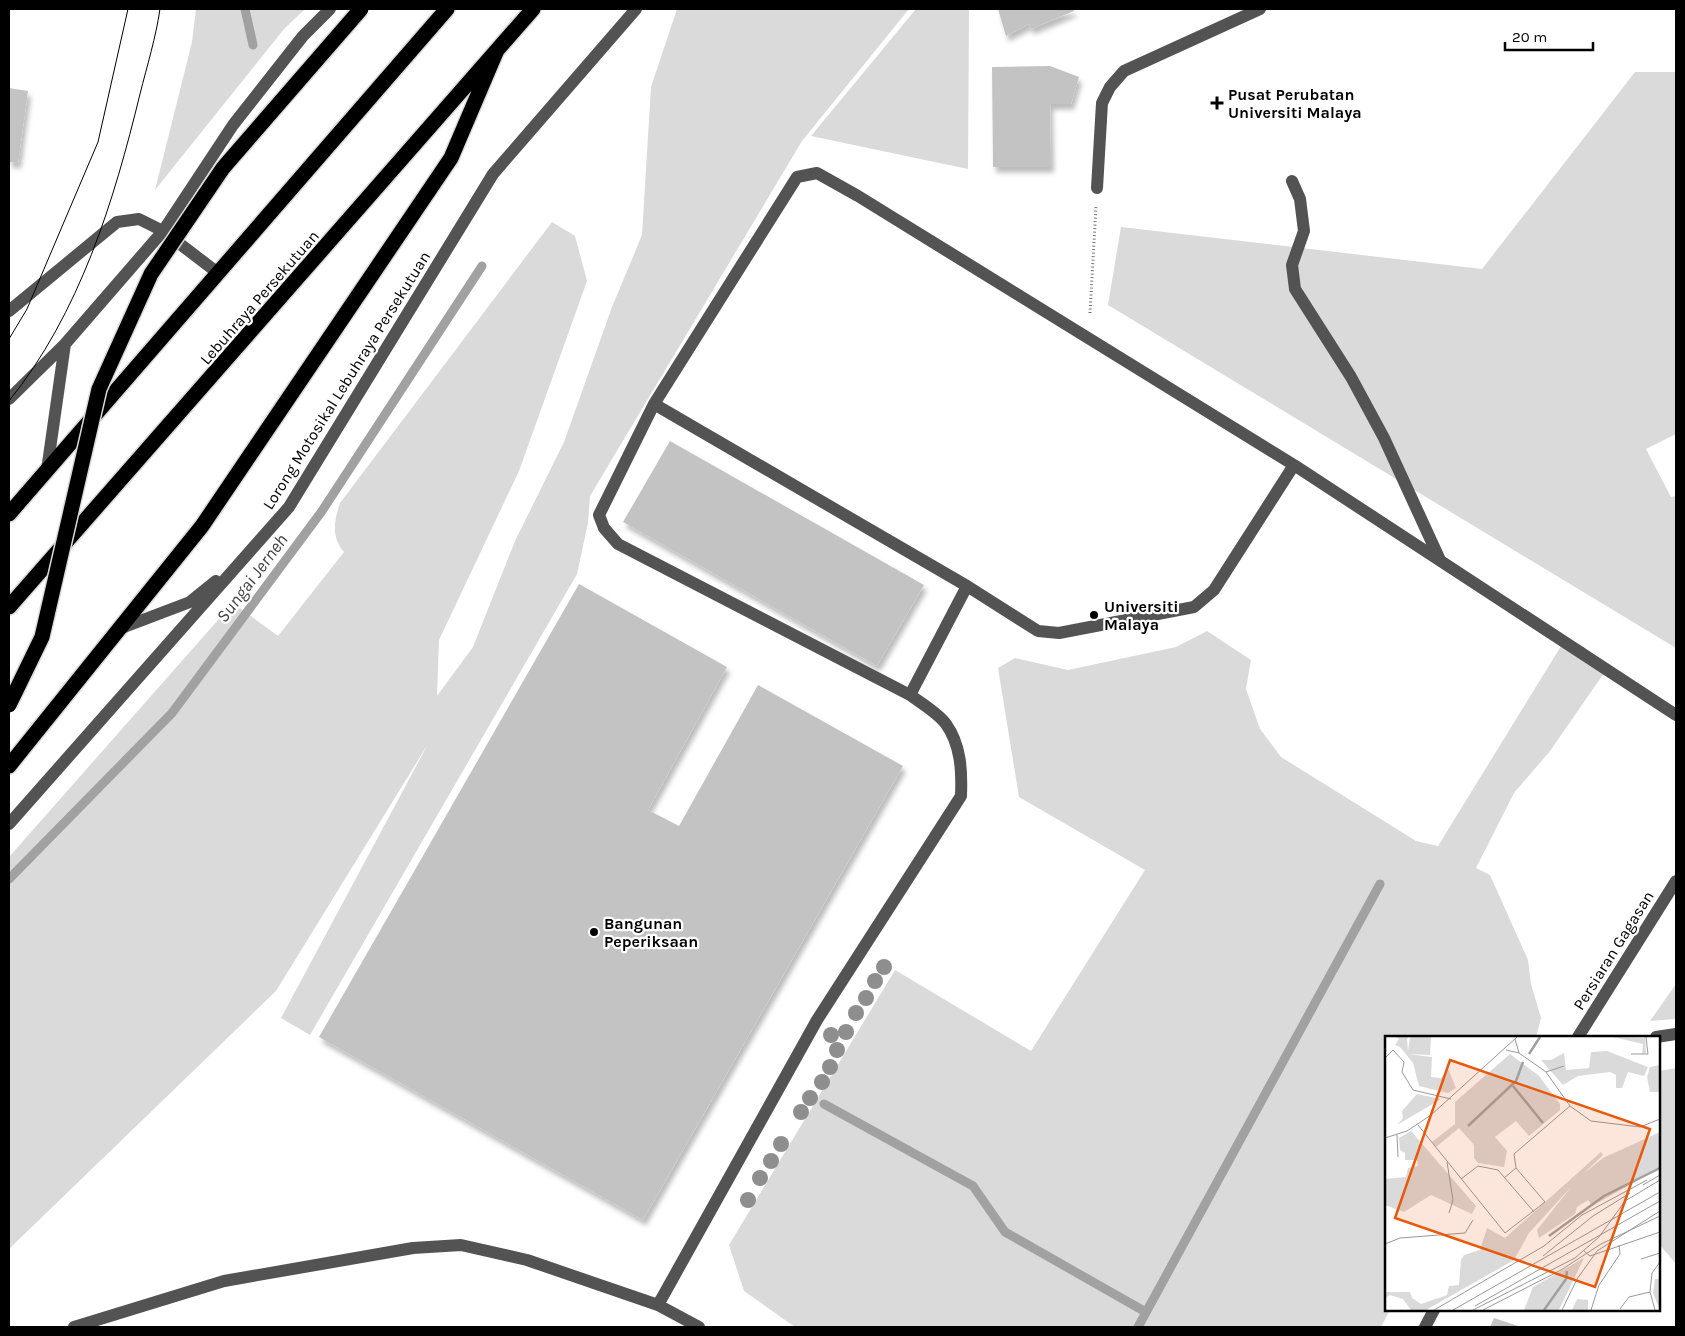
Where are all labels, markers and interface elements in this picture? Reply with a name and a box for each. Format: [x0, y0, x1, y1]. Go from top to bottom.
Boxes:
scale bar [1505, 20, 1592, 52]
text: 20 m [1512, 28, 1547, 46]
place label: Pusat Perubatan Universiti Malaya [1228, 85, 1362, 122]
marker: Pusat Perubatan Universiti Malaya [1210, 96, 1224, 110]
street label: Lebuhraya Persekutuan [196, 226, 323, 368]
street label: Lorong Motosikal Lebuhraya Persekutuan [259, 248, 434, 513]
water label: Sungai Jerneh [212, 529, 292, 627]
place label: Universiti Malaya [1104, 597, 1179, 634]
marker: Universiti Malaya [1088, 609, 1100, 621]
street label: Persiaran Gagasan [1569, 887, 1658, 1013]
place label: Bangunan Peperiksaan [604, 914, 698, 951]
marker: Bangunan Peperiksaan [588, 926, 600, 938]
inset map [1385, 1036, 1660, 1311]

